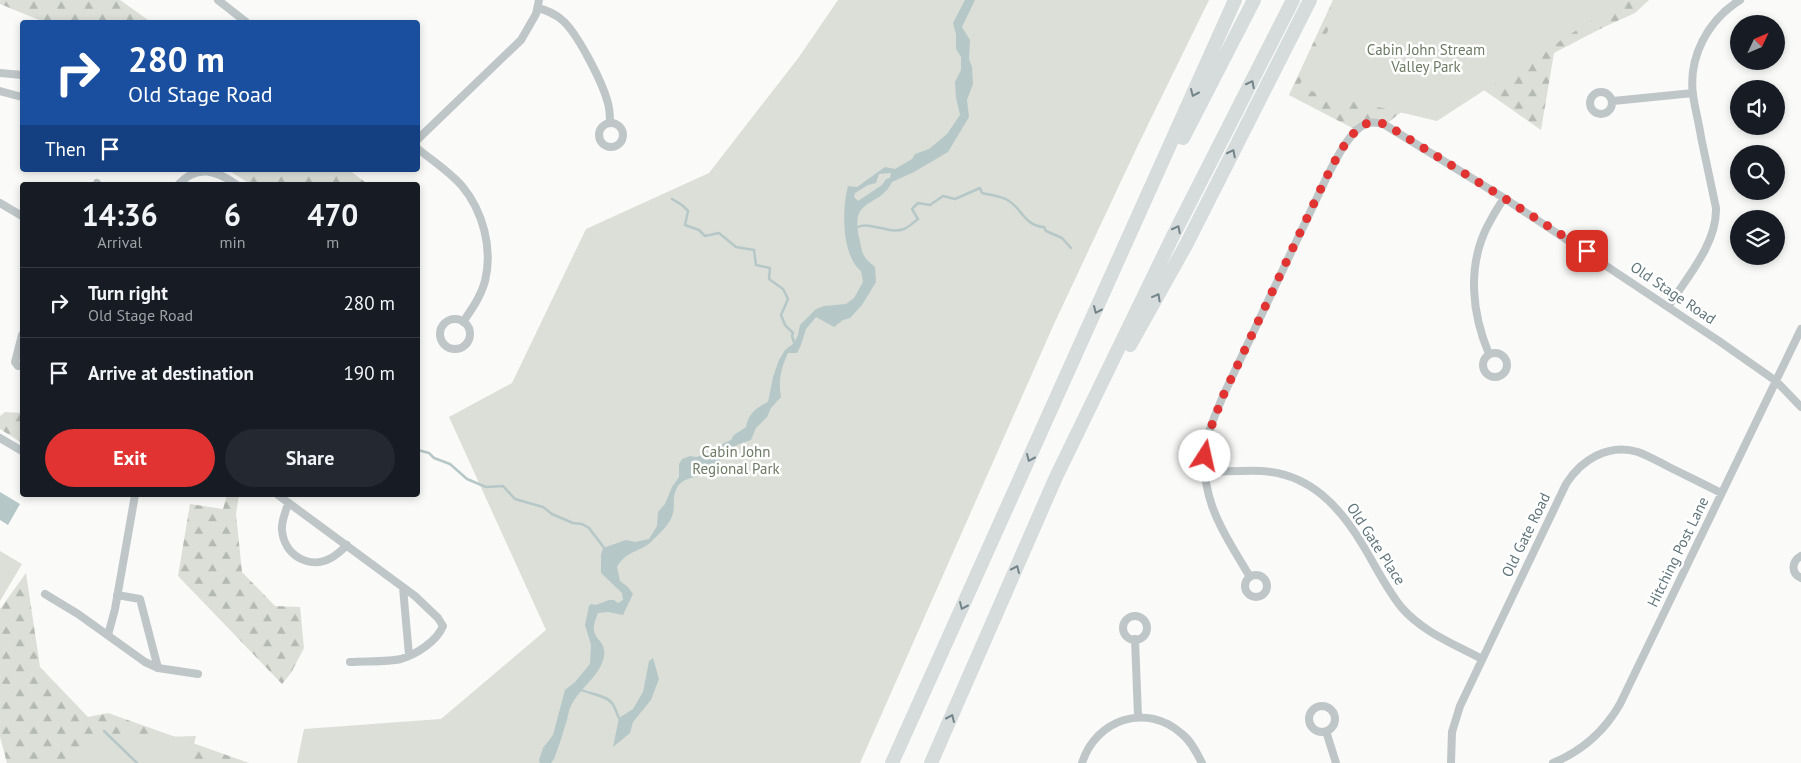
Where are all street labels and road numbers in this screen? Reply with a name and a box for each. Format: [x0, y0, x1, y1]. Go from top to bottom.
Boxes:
street label: Old Stage Road [1627, 257, 1719, 328]
street label: Old Gate Road [1497, 489, 1554, 580]
street label: Hitching Post Lane [1643, 494, 1712, 610]
street label: Old Gate Place [1343, 499, 1410, 588]

